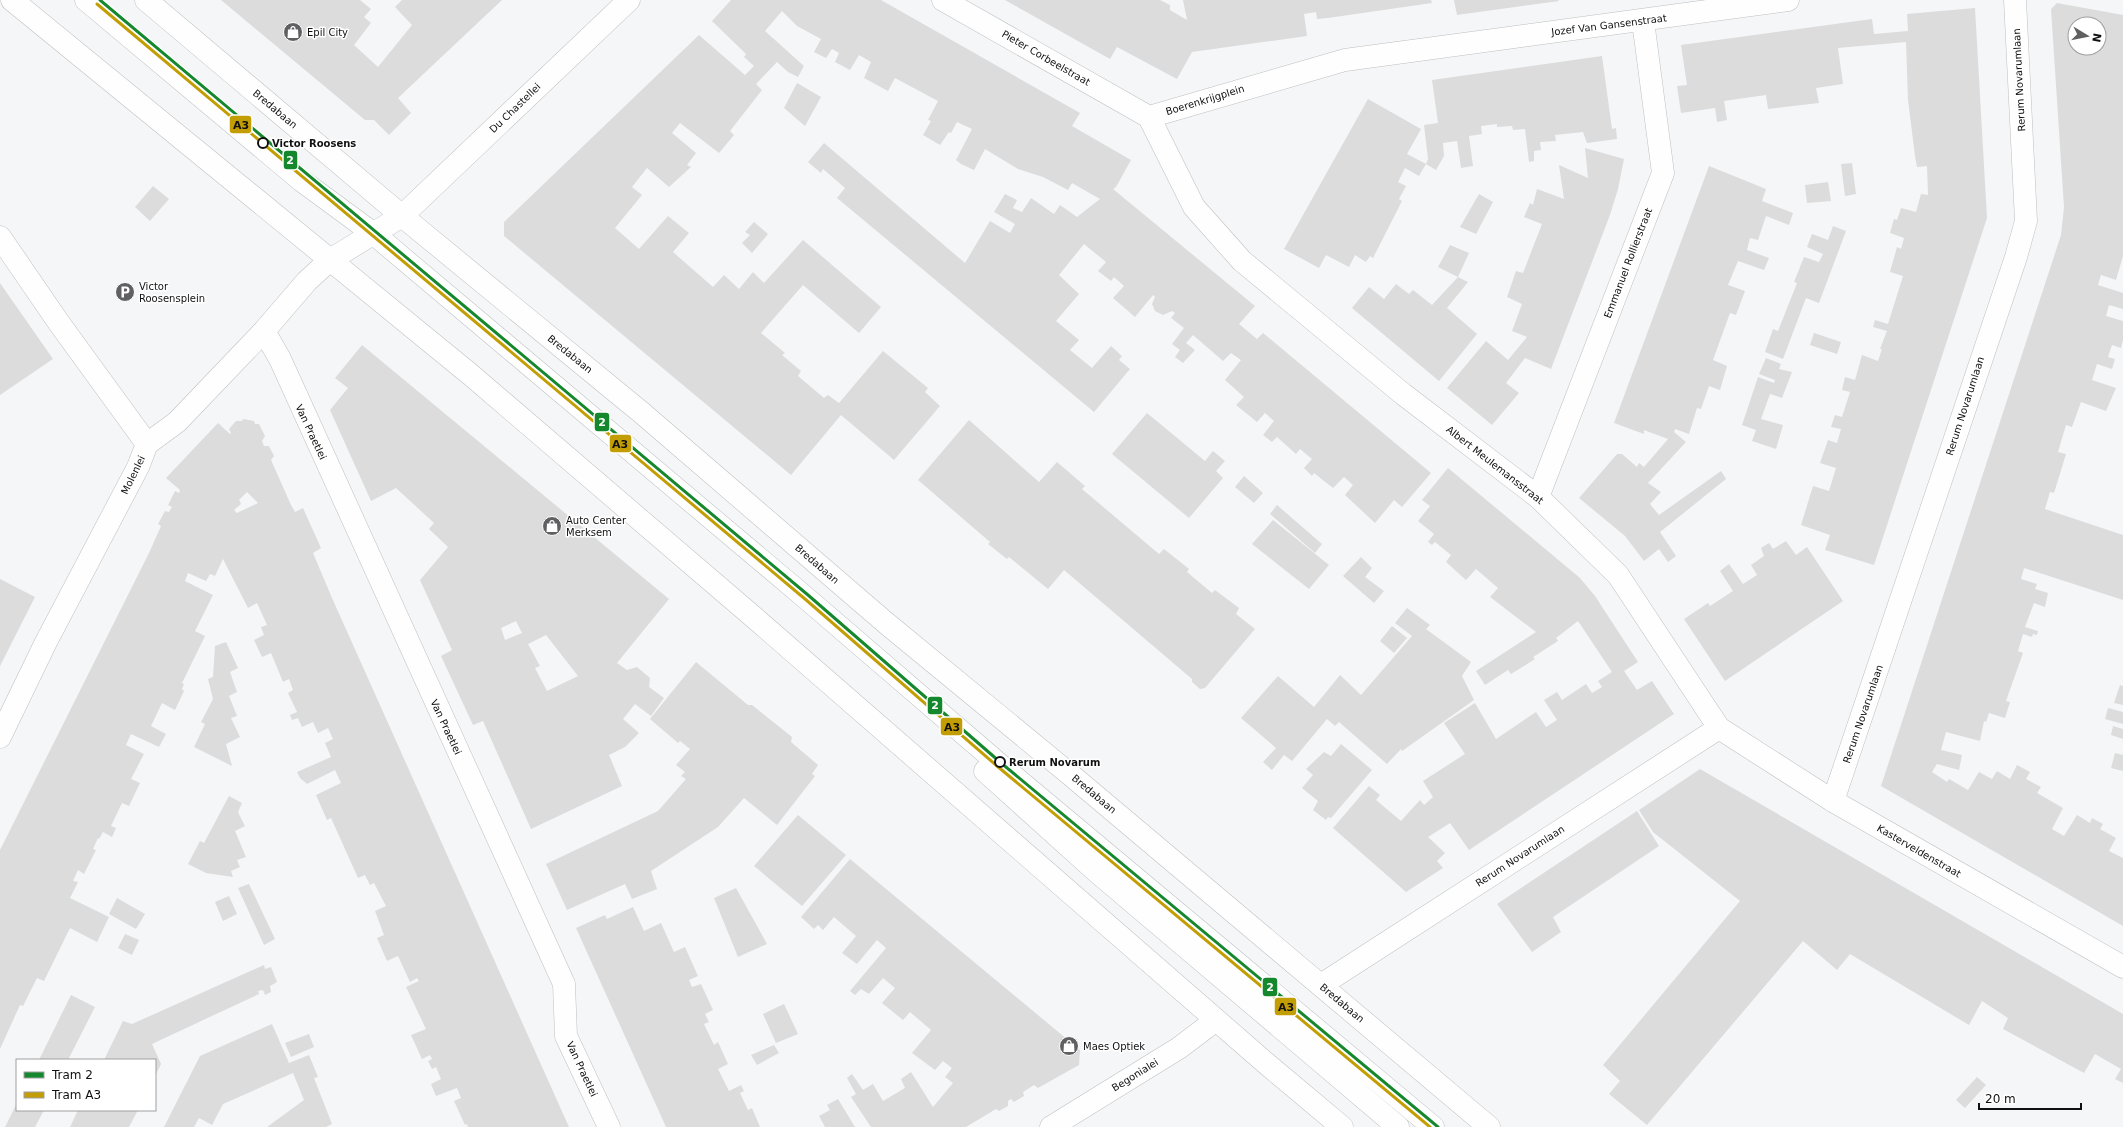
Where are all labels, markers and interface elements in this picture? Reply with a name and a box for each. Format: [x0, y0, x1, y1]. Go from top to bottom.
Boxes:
street label: Jozef Van Gansenstraat [1550, 12, 1667, 38]
north arrow [2067, 16, 2107, 56]
shop icon: Epil City [282, 21, 304, 43]
place label: Epil City [307, 27, 348, 38]
street label: Pieter Corbeelstraat [1000, 28, 1092, 88]
street label: Rerum Novarumlaan [2011, 28, 2027, 132]
text: N [2089, 32, 2104, 43]
street label: Du Chastellei [487, 81, 543, 135]
street label: Boerenkrijgplein [1164, 83, 1246, 117]
street label: Bredabaan [251, 87, 299, 131]
line badge: A3 [229, 115, 252, 134]
text: A3 [233, 119, 249, 132]
marker: Victor Roosens [257, 137, 269, 149]
place label: Victor Roosens [272, 138, 356, 149]
line badge: 2 [283, 150, 298, 170]
text: 2 [286, 154, 294, 167]
street label: Emmanuel Rollierstraat [1602, 206, 1654, 320]
parking icon: Victor Roosensplein [114, 281, 136, 303]
place label: Victor Roosensplein [139, 281, 205, 304]
street label: Bredabaan [545, 333, 595, 375]
street label: Rerum Novarumlaan [1944, 355, 1986, 457]
street label: Van Praetlei [293, 403, 329, 461]
line badge: 2 [594, 412, 610, 432]
text: 2 [598, 416, 606, 429]
street label: Albert Meulemansstraat [1444, 424, 1546, 506]
line badge: A3 [609, 434, 632, 453]
text: A3 [612, 438, 628, 451]
street label: Molenlei [119, 454, 147, 496]
shop icon: Auto Center Merksem [541, 515, 563, 537]
place label: Auto Center Merksem [566, 515, 627, 538]
street label: Bredabaan [793, 542, 841, 586]
street label: Rerum Novarumlaan [1841, 663, 1885, 765]
line badge: 2 [927, 696, 943, 715]
street label: Van Praetlei [428, 698, 464, 756]
text: 2 [931, 699, 939, 712]
line badge: A3 [940, 717, 963, 736]
text: A3 [944, 721, 960, 734]
marker: Rerum Novarum [994, 756, 1006, 768]
place label: Rerum Novarum [1009, 757, 1100, 768]
street label: Bredabaan [1070, 772, 1118, 816]
street label: Kasterveldenstraat [1875, 822, 1963, 880]
street label: Rerum Novarumlaan [1474, 823, 1566, 889]
line badge: 2 [1262, 977, 1278, 997]
text: 2 [1266, 981, 1274, 994]
street label: Bredabaan [1318, 981, 1366, 1025]
line badge: A3 [1274, 997, 1297, 1016]
text: A3 [1278, 1001, 1294, 1014]
shop icon: Maes Optiek [1058, 1035, 1080, 1057]
street label: Van Praetlei [564, 1040, 600, 1098]
place label: Maes Optiek [1083, 1041, 1145, 1052]
street label: Begonialei [1110, 1056, 1160, 1094]
legend [16, 1059, 156, 1111]
text: Tram 2 [51, 1068, 93, 1082]
scale bar [1979, 1085, 2081, 1111]
text: Tram A3 [51, 1088, 101, 1102]
text: 20 m [1985, 1092, 2016, 1106]

